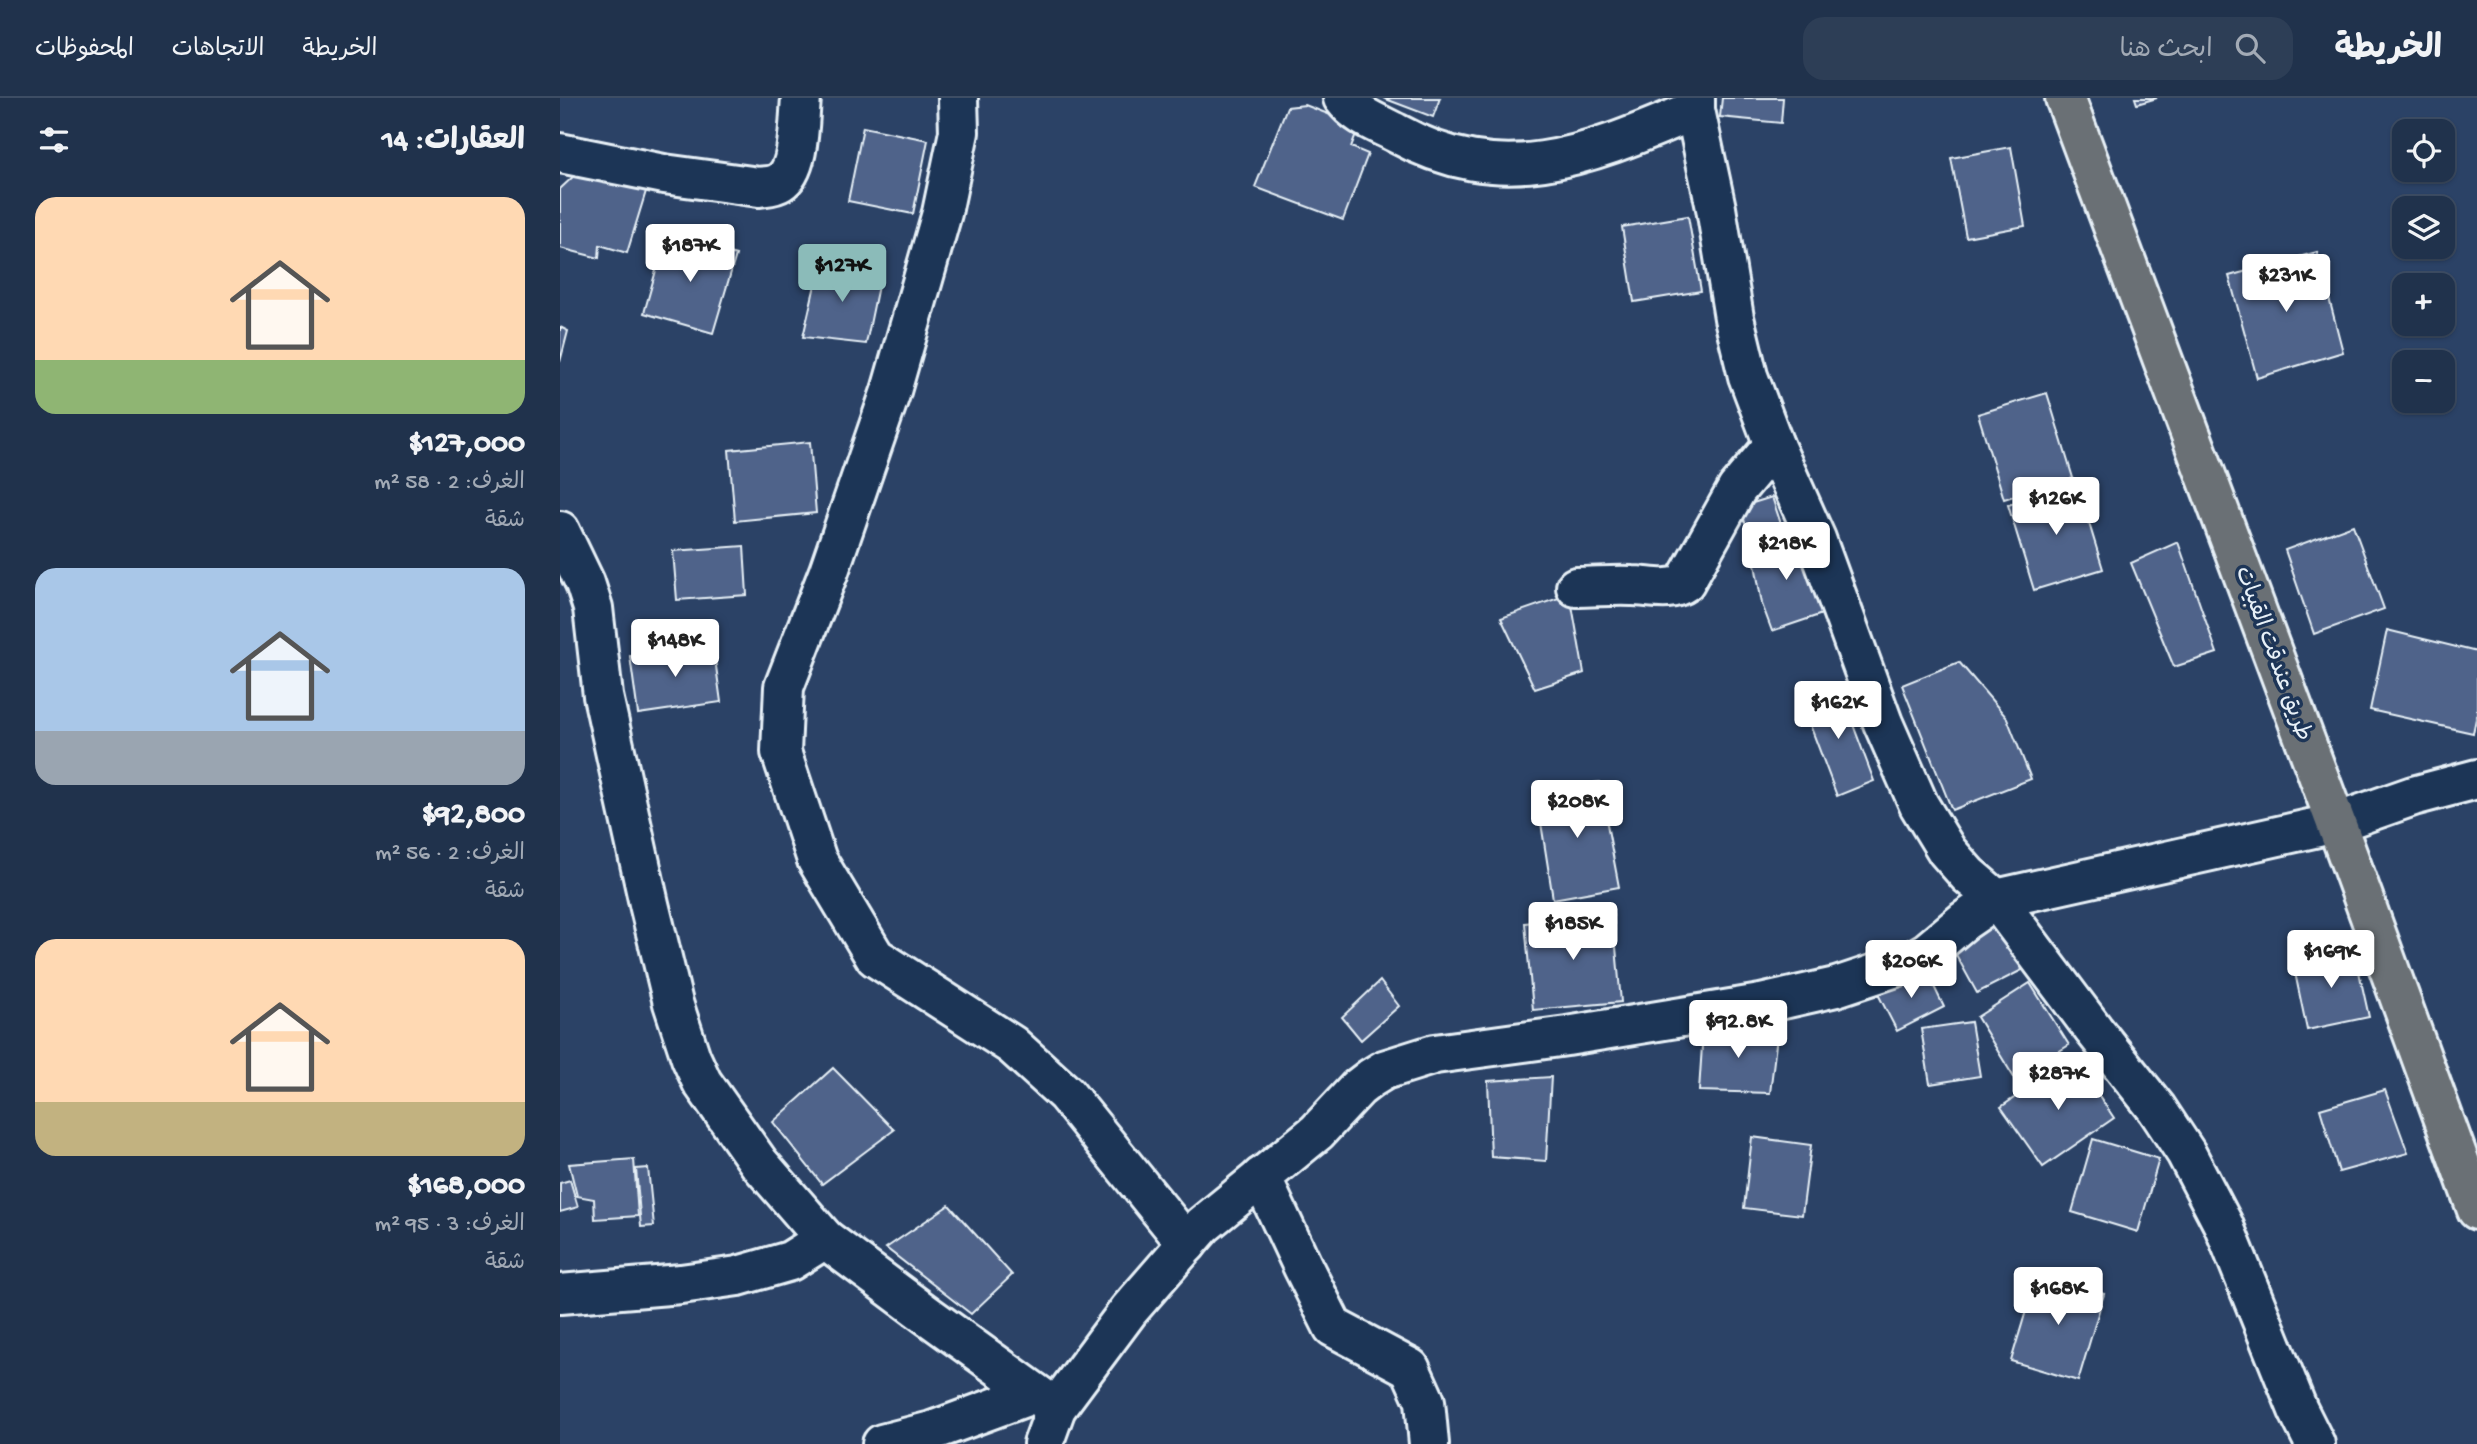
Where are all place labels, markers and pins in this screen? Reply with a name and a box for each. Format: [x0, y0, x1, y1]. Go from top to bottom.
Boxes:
pin: $187K [641, 225, 739, 284]
pin: $127K [793, 244, 891, 304]
pin: $231K [2237, 254, 2335, 314]
pin: $126K [2007, 478, 2105, 537]
pin: $218K [1737, 522, 1835, 582]
pin: $148K [626, 620, 724, 679]
pin: $162K [1789, 682, 1887, 741]
pin: $208K [1528, 780, 1626, 840]
pin: $185K [1524, 902, 1622, 962]
pin: $169K [2282, 930, 2380, 990]
pin: $206K [1862, 940, 1960, 1000]
pin: $92.8K [1681, 1000, 1795, 1060]
pin: $287K [2009, 1052, 2107, 1112]
pin: $168K [2009, 1268, 2107, 1327]

